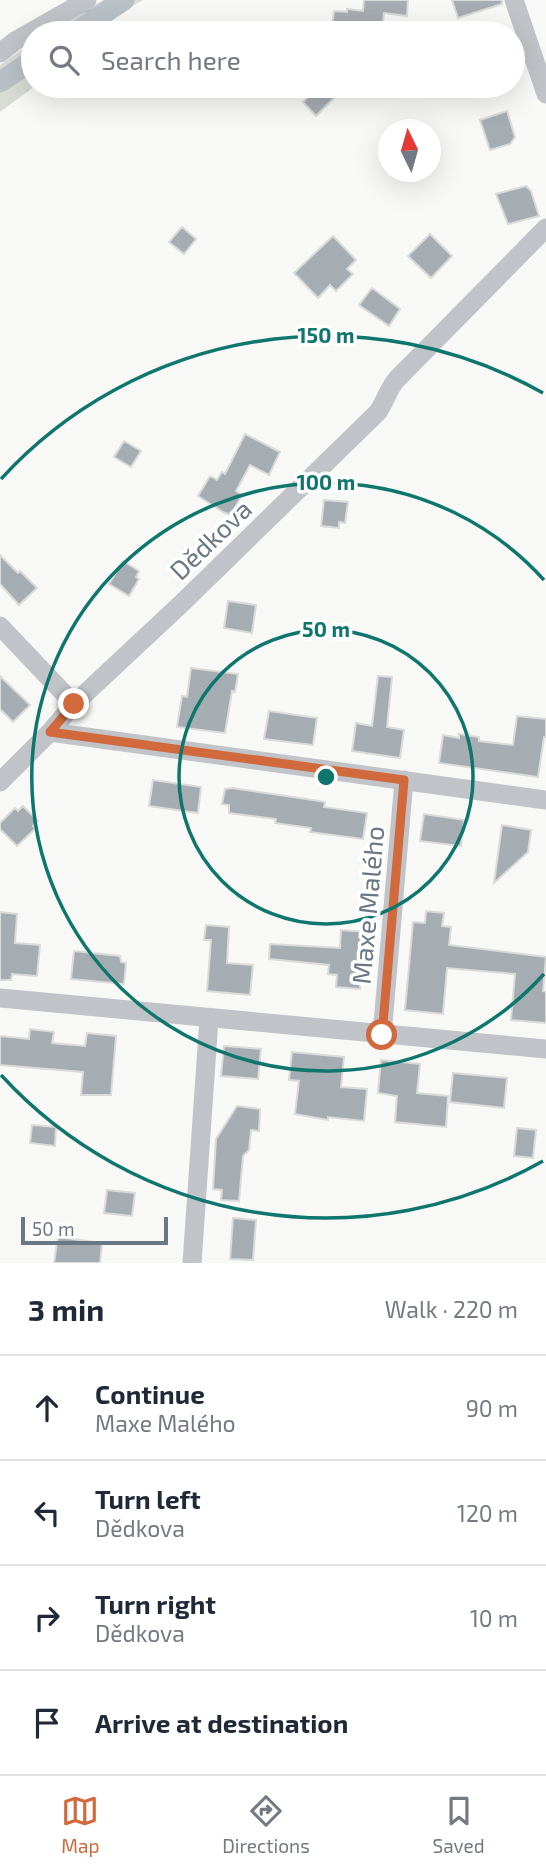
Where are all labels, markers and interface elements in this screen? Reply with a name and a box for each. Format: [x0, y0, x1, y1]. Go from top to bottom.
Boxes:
search box [21, 21, 525, 98]
icon: search [45, 41, 83, 79]
text: Search here [101, 44, 241, 75]
north arrow [378, 119, 441, 182]
text: 150 m [298, 322, 354, 347]
text: 100 m [297, 469, 355, 494]
street label: Dědkova [163, 493, 257, 585]
text: 50 m [302, 616, 350, 641]
route end [58, 688, 89, 719]
centre of rings [314, 765, 338, 789]
street label: Maxe Malého [345, 824, 389, 986]
route start [366, 1019, 397, 1050]
scale bar [21, 1214, 168, 1246]
text: 50 m [32, 1217, 75, 1240]
text: 3 min [28, 1291, 104, 1327]
text: Walk · 220 m [385, 1295, 518, 1323]
text: Continue [95, 1378, 205, 1409]
icon: ahead [28, 1389, 66, 1427]
text: 90 m [466, 1394, 518, 1422]
text: Maxe Malého [95, 1409, 236, 1437]
text: Turn left [95, 1483, 201, 1514]
icon: left [28, 1494, 66, 1532]
text: 120 m [457, 1499, 518, 1527]
text: Dědkova [95, 1514, 185, 1542]
text: Turn right [95, 1588, 216, 1619]
icon: right [28, 1599, 66, 1637]
text: 10 m [470, 1604, 518, 1632]
text: Dědkova [95, 1619, 185, 1647]
icon: arrive [28, 1704, 66, 1742]
text: Arrive at destination [95, 1707, 348, 1738]
tab: Map [61, 1792, 99, 1857]
tab: Directions [222, 1792, 310, 1857]
tab: Saved [432, 1792, 485, 1857]

